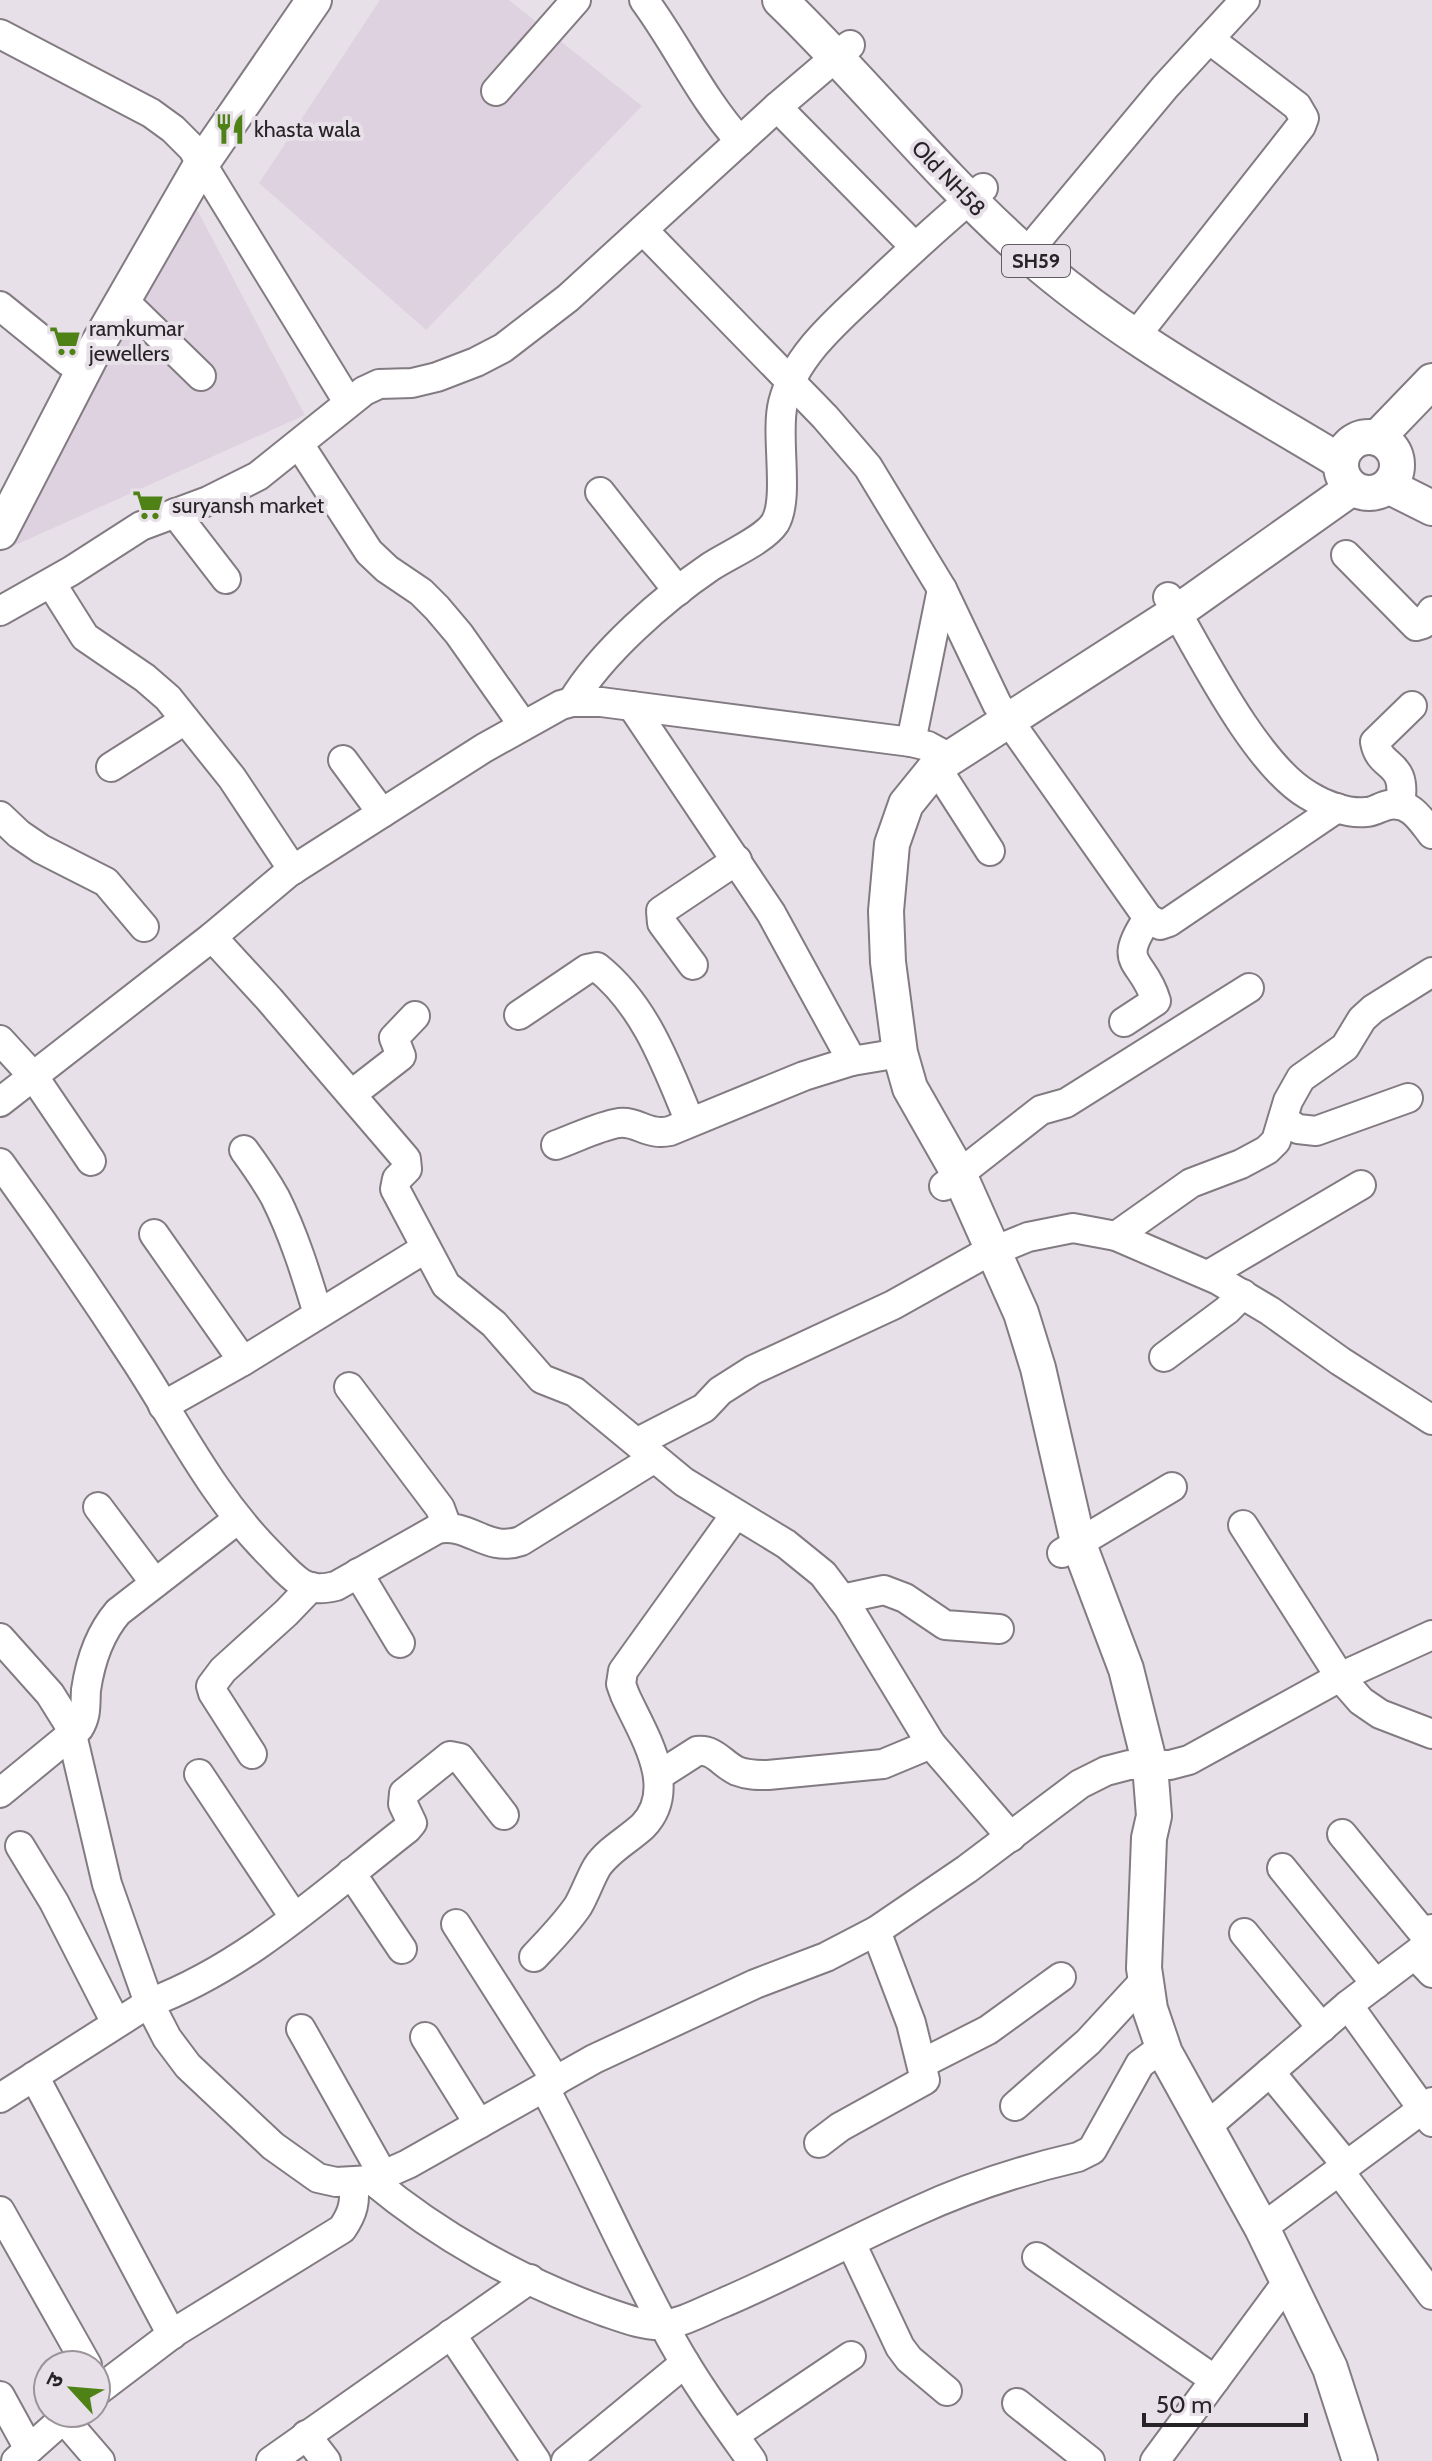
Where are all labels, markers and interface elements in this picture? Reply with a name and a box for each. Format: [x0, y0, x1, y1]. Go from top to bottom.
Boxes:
restaurant icon: khasta wala [213, 112, 247, 146]
place label: khasta wala [254, 116, 361, 143]
street label: Old NH58 [906, 135, 991, 222]
road number: SH59 [1002, 245, 1070, 277]
place label: ramkumar jewellers [88, 315, 184, 367]
supermarket icon: ramkumar jewellers [48, 324, 82, 358]
supermarket icon: suryansh market [131, 488, 165, 522]
place label: suryansh market [172, 492, 325, 519]
north arrow [32, 2349, 112, 2429]
text: उ [40, 2368, 70, 2392]
scale bar [1144, 2377, 1306, 2427]
text: 50 m [1156, 2390, 1212, 2419]

